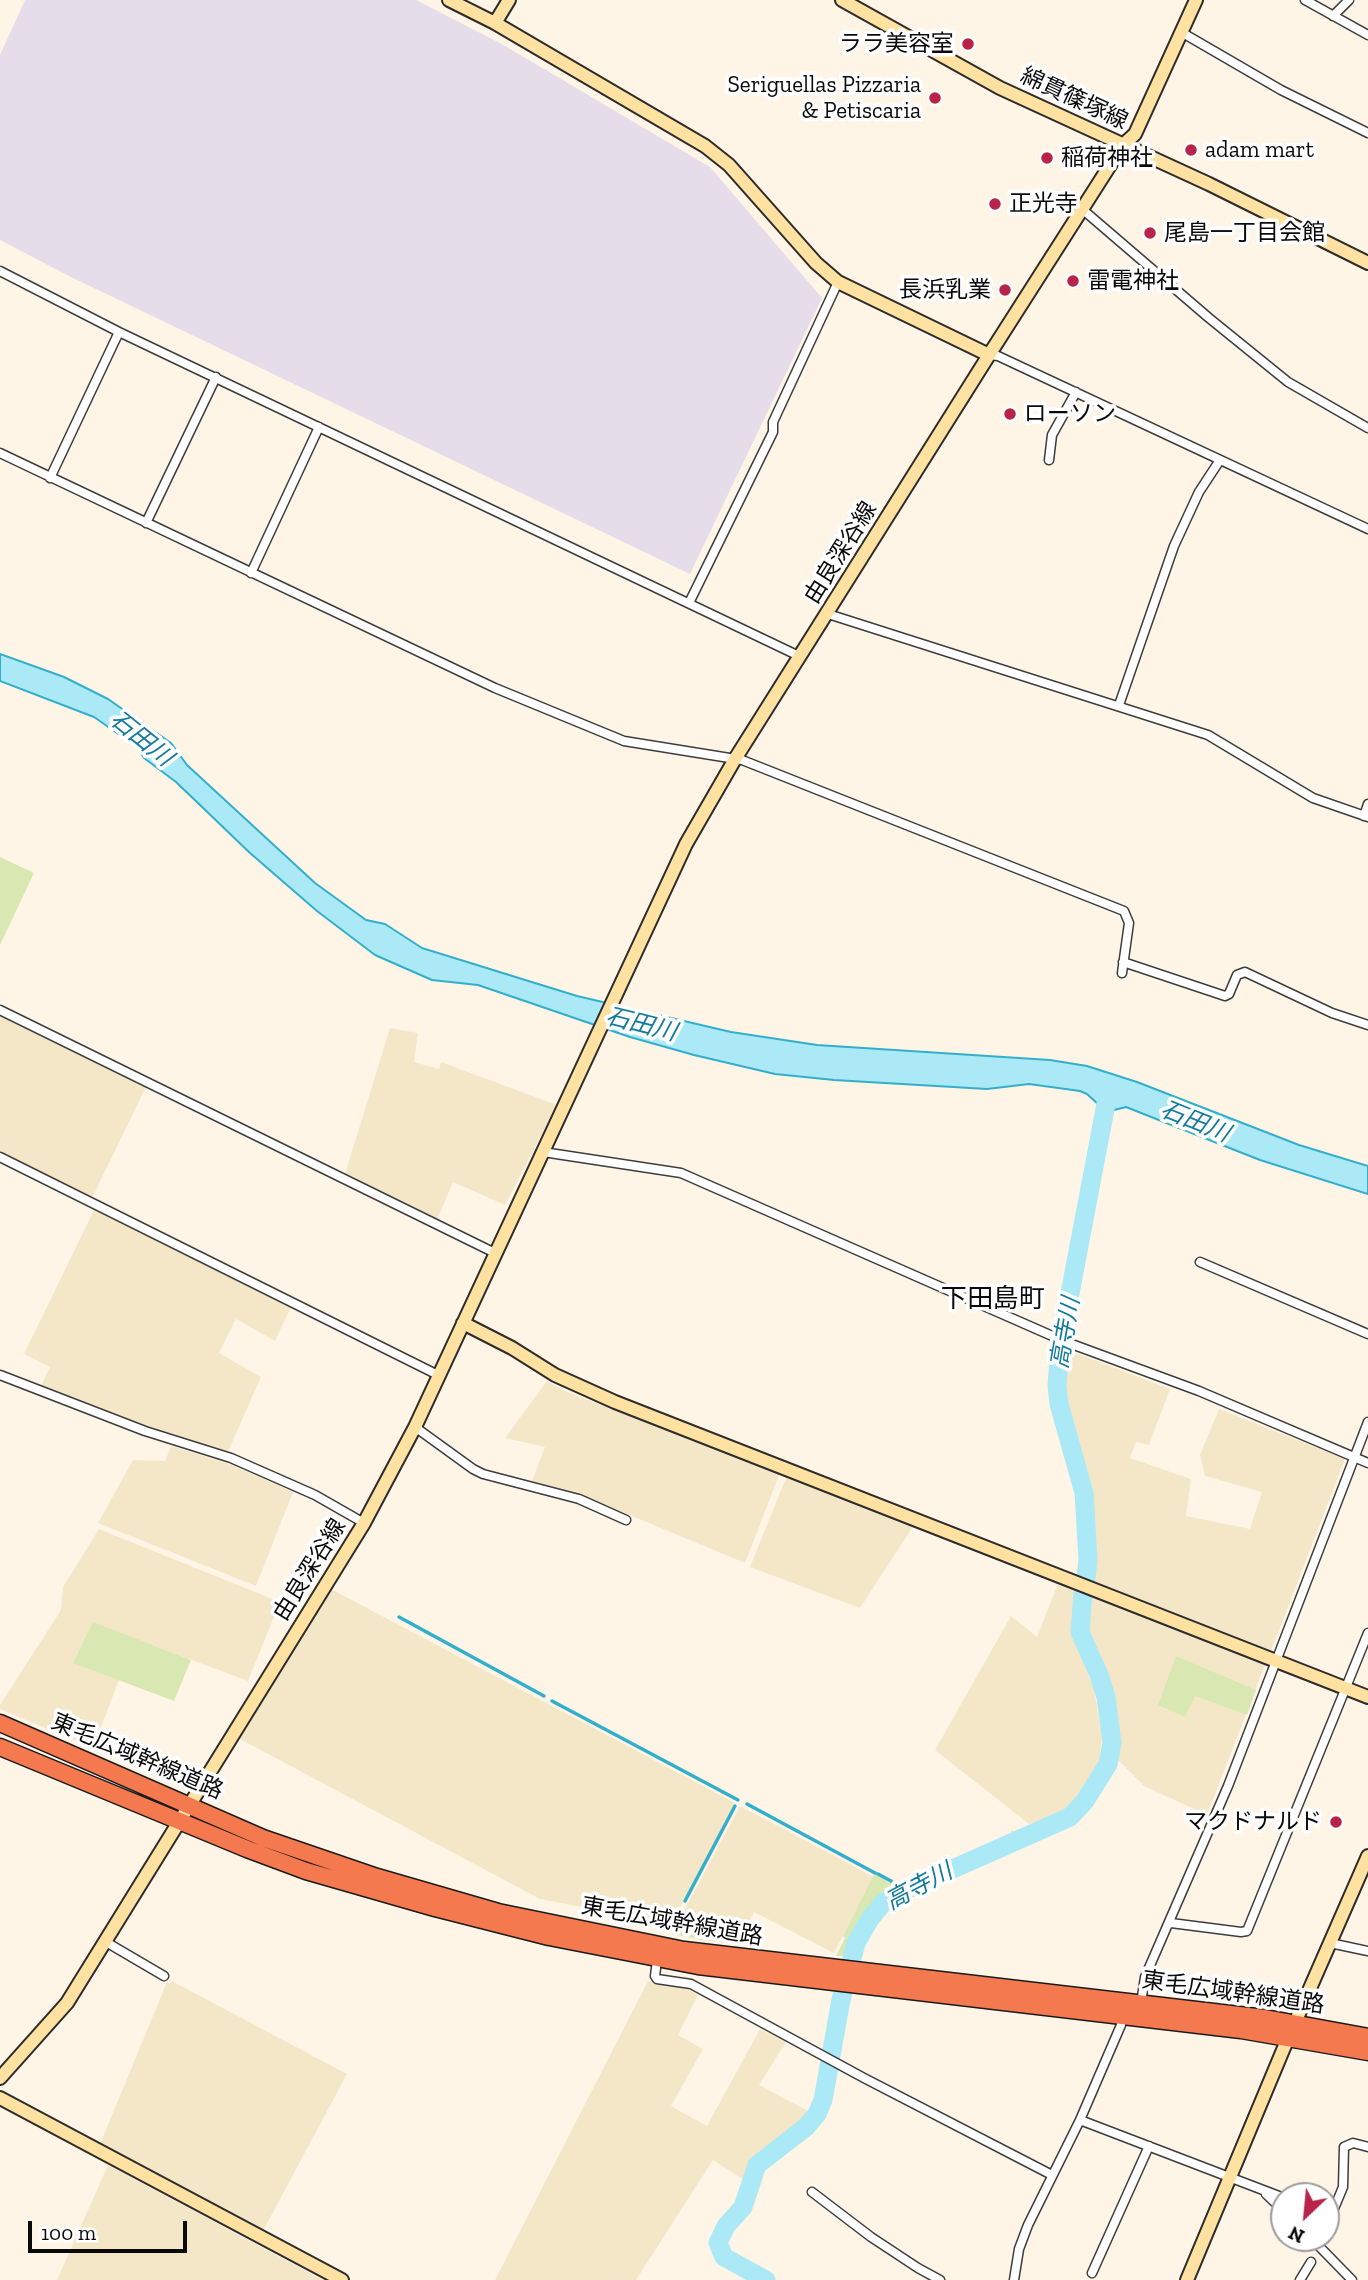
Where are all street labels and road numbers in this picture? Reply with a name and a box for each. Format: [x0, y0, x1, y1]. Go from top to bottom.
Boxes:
street label: 綿貫篠塚線 [1016, 62, 1132, 136]
street label: 由良深谷線 [799, 497, 883, 609]
street label: 由良深谷線 [268, 1514, 352, 1626]
street label: 東毛広域幹線道路 [47, 1708, 227, 1806]
street label: 東毛広域幹線道路 [579, 1892, 765, 1952]
street label: 東毛広域幹線道路 [1140, 1967, 1326, 2019]

